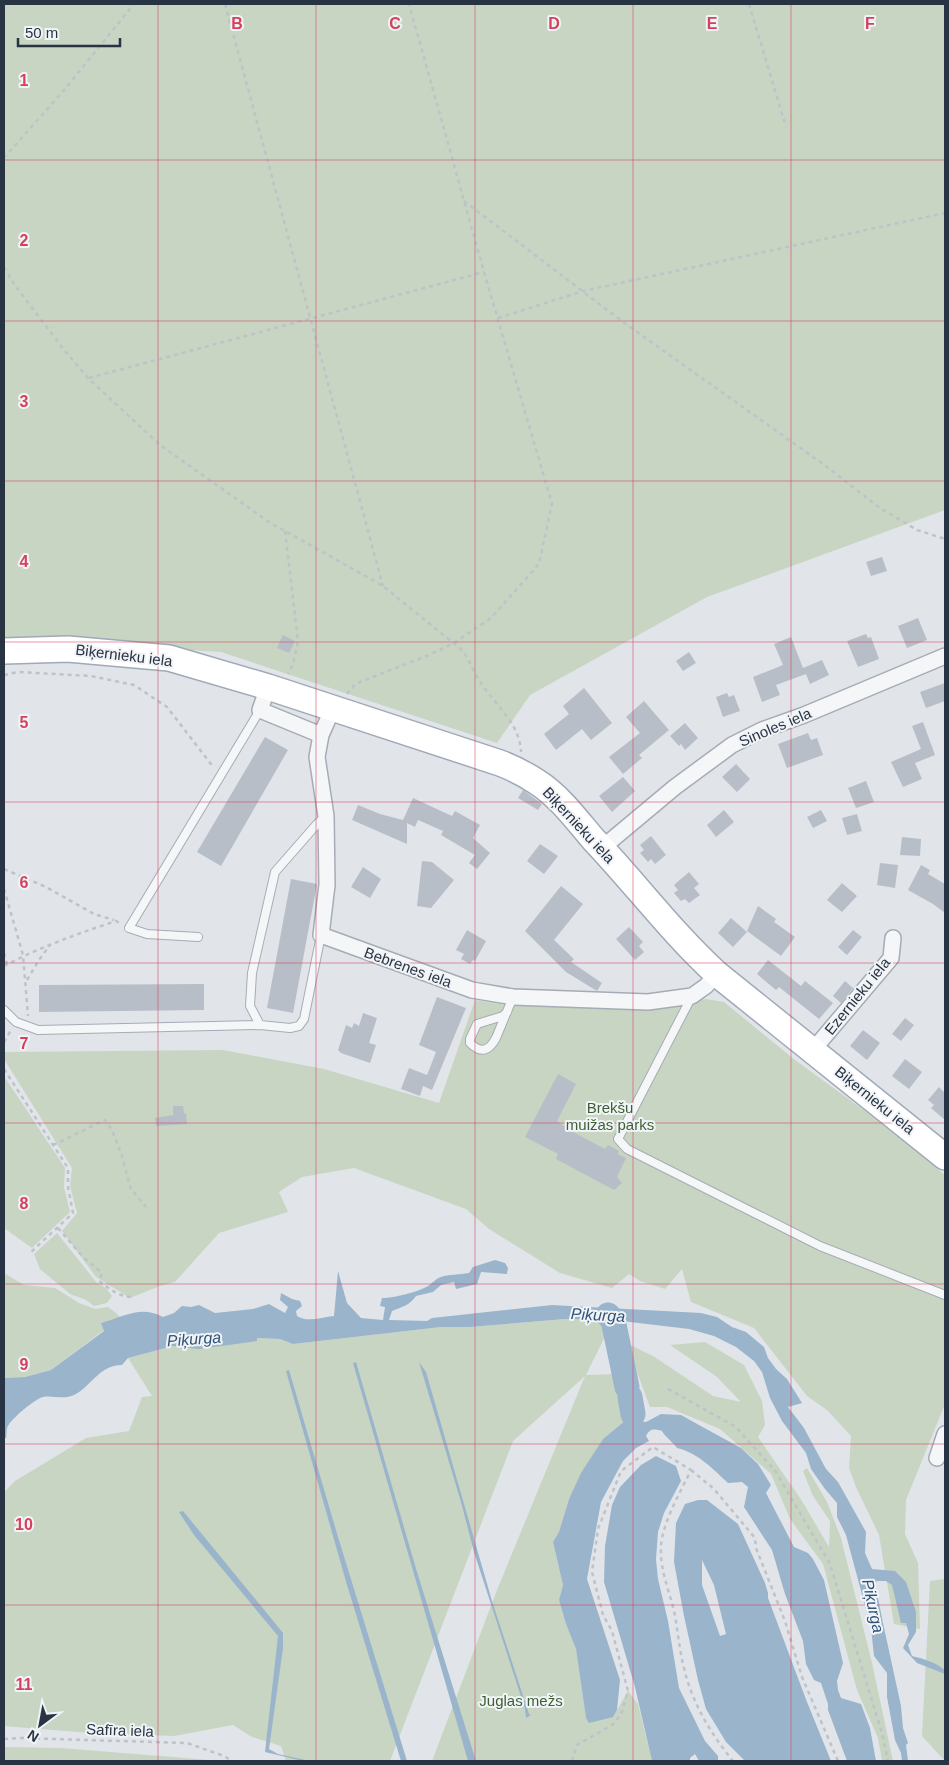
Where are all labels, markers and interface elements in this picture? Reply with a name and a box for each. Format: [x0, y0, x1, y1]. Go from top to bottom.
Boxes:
scale bar [18, 15, 120, 47]
text: B [231, 15, 243, 32]
text: C [389, 15, 401, 32]
text: D [548, 15, 560, 32]
text: E [707, 15, 718, 32]
text: F [865, 15, 875, 32]
text: 50 m [25, 24, 58, 41]
text: 1 [20, 72, 29, 89]
text: 2 [20, 232, 29, 249]
text: 3 [20, 393, 29, 410]
text: 4 [20, 553, 29, 570]
street label: Biķernieku iela [75, 641, 174, 669]
street label: Sinoles iela [736, 704, 814, 750]
text: 5 [20, 714, 29, 731]
street label: Biķernieku iela [540, 784, 619, 867]
text: 6 [20, 874, 29, 891]
street label: Bebrenes iela [362, 943, 455, 991]
street label: Ezernieku iela [821, 954, 894, 1038]
text: 7 [20, 1035, 29, 1052]
street label: Biķernieku iela [832, 1063, 919, 1138]
park label: Brekšu muižas parks [566, 1099, 654, 1133]
text: 8 [20, 1195, 29, 1212]
water label: Piķurga [570, 1305, 626, 1325]
water label: Piķurga [166, 1329, 222, 1349]
text: 9 [20, 1356, 29, 1373]
text: 10 [15, 1516, 33, 1533]
water label: Piķurga [859, 1578, 887, 1634]
text: 11 [16, 1676, 33, 1693]
park label: Juglas mežs [479, 1692, 563, 1709]
north arrow [15, 1700, 65, 1750]
street label: Safīra iela [86, 1720, 155, 1740]
text: N [25, 1727, 42, 1745]

